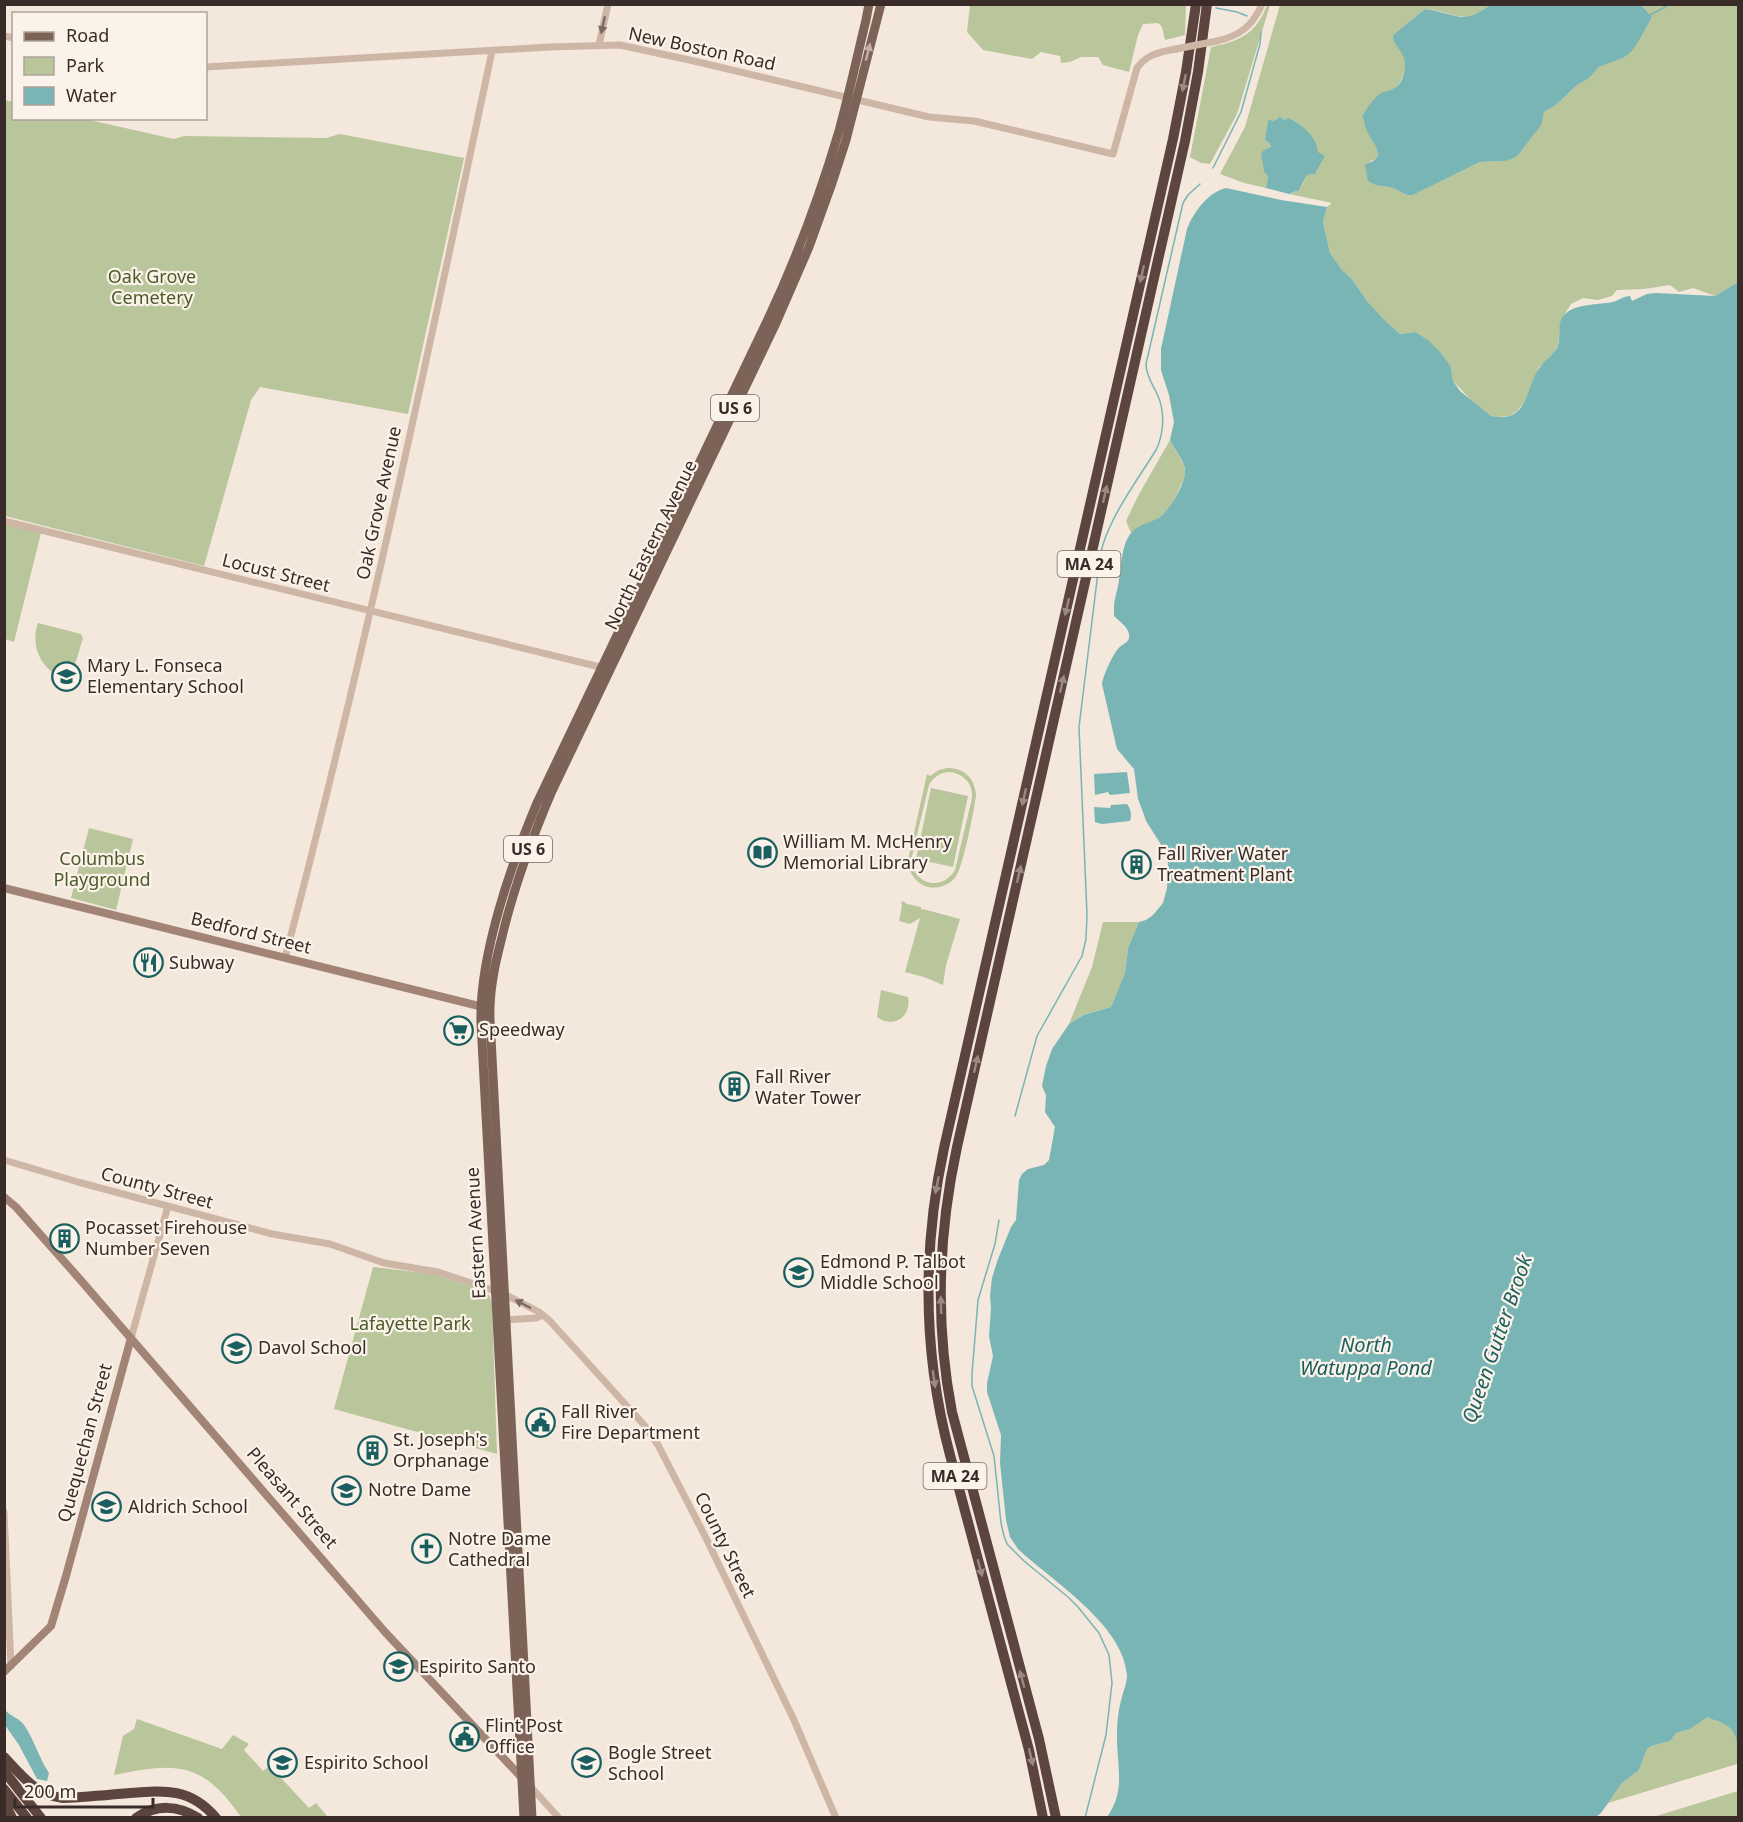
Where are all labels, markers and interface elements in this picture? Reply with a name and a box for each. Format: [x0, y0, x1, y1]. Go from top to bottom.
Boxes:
legend [12, 12, 207, 120]
one-way arrow [598, 16, 608, 34]
street label: New Boston Road [626, 21, 778, 75]
text: Road [66, 23, 109, 47]
one-way arrow [864, 43, 874, 61]
text: Park [66, 53, 104, 77]
one-way arrow [1179, 74, 1188, 93]
text: Water [66, 83, 117, 107]
park label: Oak Grove Cemetery [108, 264, 196, 309]
one-way arrow [1137, 264, 1147, 283]
road number: US 6 [711, 395, 759, 421]
street label: Oak Grove Avenue [350, 424, 406, 582]
street label: North Eastern Avenue [599, 456, 702, 633]
one-way arrow [1101, 484, 1110, 503]
street label: Locust Street [220, 547, 333, 597]
road number: MA 24 [1058, 551, 1120, 577]
one-way arrow [1061, 598, 1071, 616]
place label: Mary L. Fonseca Elementary School [87, 653, 244, 698]
school or university icon: Mary L. Fonseca Elementary School [50, 660, 82, 692]
one-way arrow [1058, 674, 1067, 693]
one-way arrow [1018, 788, 1028, 807]
place label: William M. McHenry Memorial Library [783, 829, 953, 874]
road number: US 6 [504, 836, 552, 862]
library icon: William M. McHenry Memorial Library [746, 836, 778, 868]
place label: Fall River Water Treatment Plant [1157, 841, 1293, 886]
park label: Columbus Playground [53, 846, 151, 891]
building icon: Fall River Water Treatment Plant [1120, 848, 1152, 880]
one-way arrow [1015, 864, 1024, 883]
street label: Bedford Street [189, 905, 314, 959]
restaurant icon: Subway [132, 947, 164, 979]
place label: Subway [169, 950, 235, 974]
supermarket icon: Speedway [442, 1014, 474, 1046]
place label: Speedway [479, 1017, 566, 1041]
one-way arrow [972, 1055, 981, 1074]
place label: Fall River Water Tower [755, 1064, 862, 1109]
building icon: Fall River Water Tower [718, 1071, 750, 1103]
street label: County Street [99, 1161, 216, 1214]
street label: Eastern Avenue [460, 1167, 490, 1300]
one-way arrow [932, 1176, 941, 1195]
place label: Pocasset Firehouse Number Seven [85, 1215, 247, 1260]
building icon: Pocasset Firehouse Number Seven [48, 1222, 80, 1254]
place label: Edmond P. Talbot Middle School [820, 1249, 966, 1294]
water label: Queen Gutter Brook [1455, 1250, 1538, 1427]
school or university icon: Edmond P. Talbot Middle School [783, 1256, 815, 1288]
one-way arrow [936, 1295, 945, 1314]
one-way arrow [514, 1299, 531, 1309]
park label: Lafayette Park [349, 1311, 471, 1335]
water label: North Watuppa Pond [1300, 1331, 1432, 1381]
school or university icon: Davol School [221, 1332, 253, 1364]
place label: Davol School [258, 1335, 367, 1359]
street label: Quequechan Street [51, 1360, 117, 1525]
one-way arrow [930, 1370, 939, 1389]
place label: Fall River Fire Department [561, 1399, 700, 1444]
public building icon: Fall River Fire Department [524, 1406, 556, 1438]
place label: St. Joseph's Orphanage [393, 1427, 489, 1472]
building icon: St. Joseph's Orphanage [356, 1434, 388, 1466]
street label: Pleasant Street [242, 1442, 344, 1554]
road number: MA 24 [924, 1463, 986, 1489]
school or university icon: Notre Dame [331, 1474, 363, 1506]
place label: Notre Dame [368, 1477, 471, 1501]
street label: County Street [690, 1488, 762, 1602]
school or university icon: Aldrich School [91, 1491, 123, 1523]
place label: Aldrich School [128, 1494, 248, 1518]
place label: Notre Dame Cathedral [448, 1526, 551, 1571]
church icon: Notre Dame Cathedral [411, 1533, 443, 1565]
one-way arrow [976, 1560, 985, 1578]
school or university icon: Espirito Santo [382, 1651, 414, 1683]
place label: Espirito Santo [419, 1654, 536, 1678]
one-way arrow [1017, 1670, 1027, 1688]
place label: Flint Post Office [485, 1713, 563, 1758]
public building icon: Flint Post Office [448, 1720, 480, 1752]
place label: Bogle Street School [608, 1740, 712, 1785]
school or university icon: Espirito School [267, 1747, 299, 1779]
school or university icon: Bogle Street School [571, 1747, 603, 1779]
one-way arrow [1026, 1748, 1036, 1766]
place label: Espirito School [304, 1750, 429, 1774]
scale bar [15, 1771, 153, 1809]
text: 200 m [24, 1779, 76, 1803]

